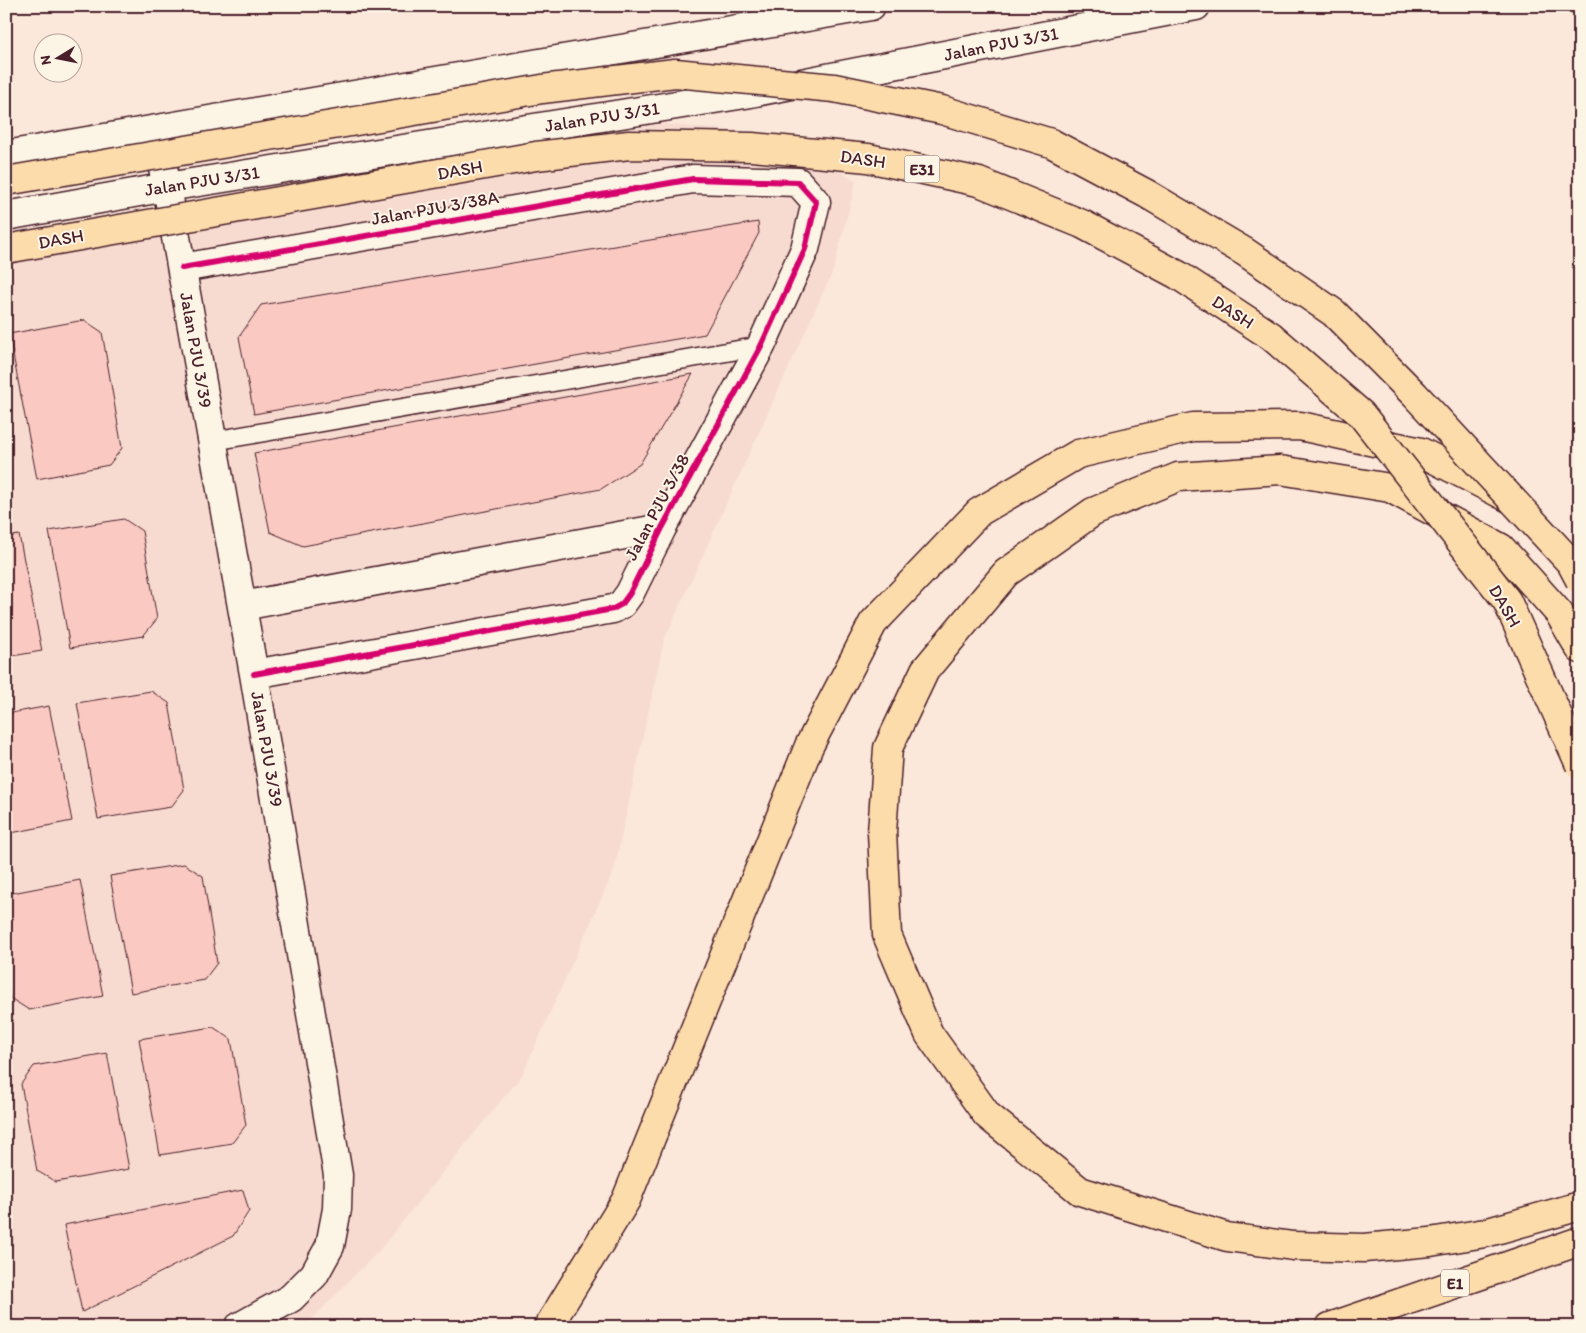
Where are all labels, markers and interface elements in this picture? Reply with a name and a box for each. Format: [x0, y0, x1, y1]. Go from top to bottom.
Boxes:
street label: Jalan PJU 3/31 [942, 22, 1060, 66]
north arrow [32, 32, 82, 82]
text: N [36, 54, 55, 66]
street label: Jalan PJU 3/31 [543, 97, 661, 137]
street label: DASH [839, 145, 887, 173]
street label: DASH [436, 155, 484, 185]
road number: E31 [904, 156, 940, 182]
street label: Jalan PJU 3/31 [143, 161, 261, 201]
street label: Jalan PJU 3/38A [370, 186, 501, 230]
street label: DASH [37, 224, 85, 254]
street label: Jalan PJU 3/39 [175, 290, 217, 410]
street label: DASH [1208, 290, 1258, 334]
street label: Jalan PJU 3/38 [620, 450, 694, 564]
street label: DASH [1484, 581, 1526, 631]
street label: Jalan PJU 3/39 [246, 689, 288, 809]
road number: E1 [1441, 1270, 1469, 1296]

